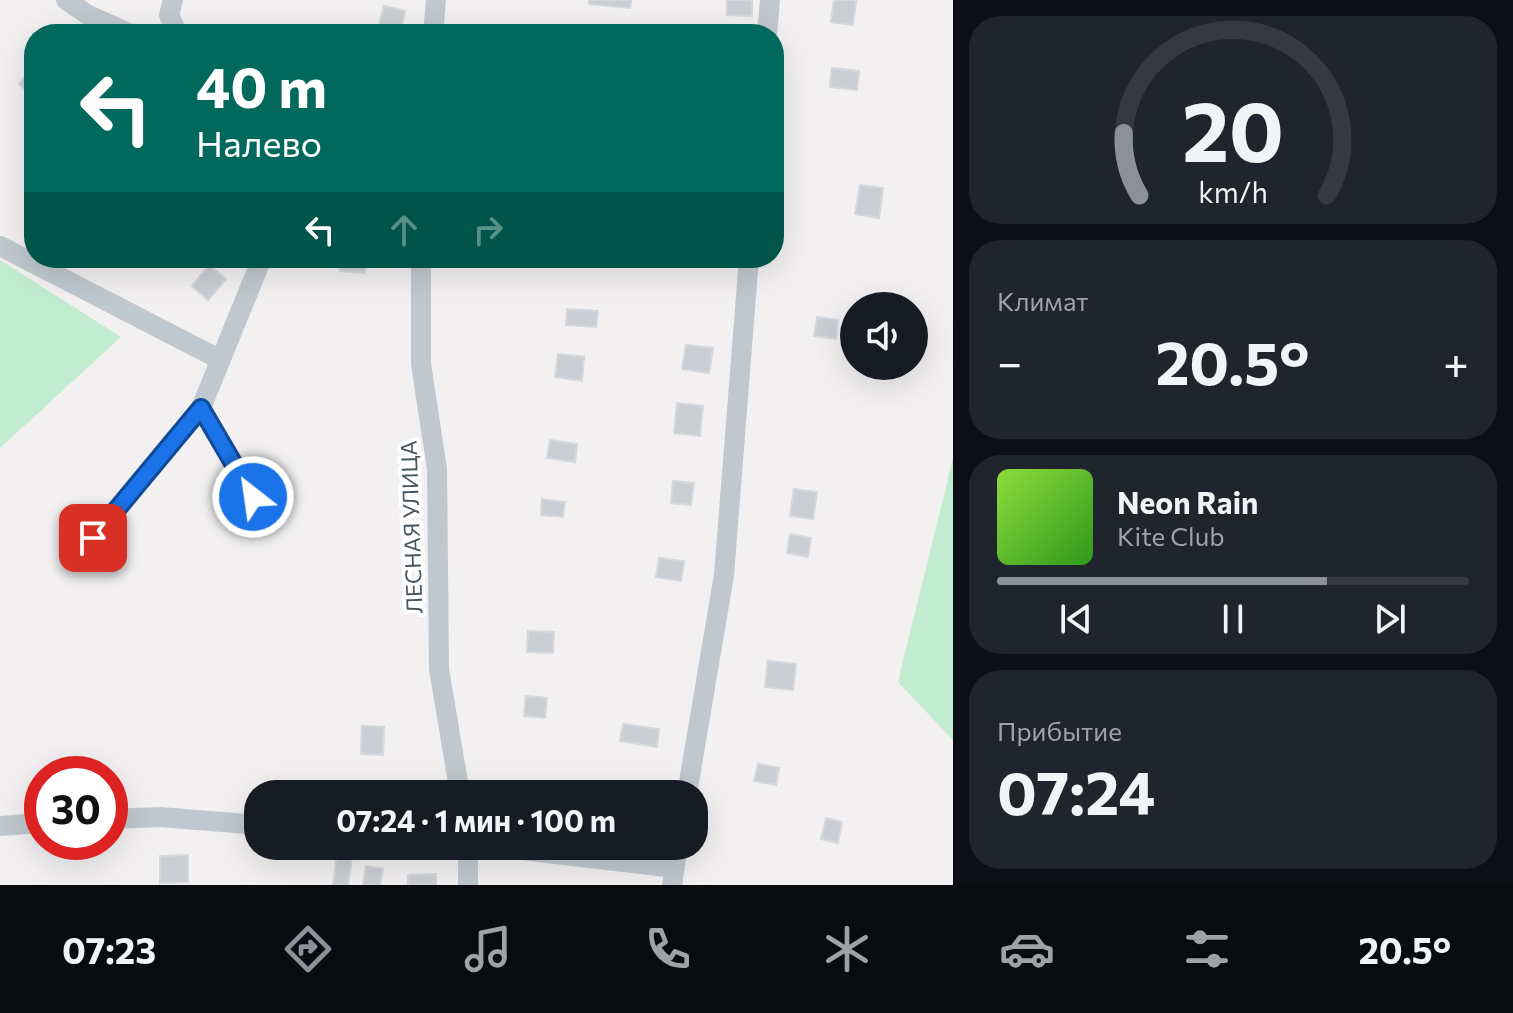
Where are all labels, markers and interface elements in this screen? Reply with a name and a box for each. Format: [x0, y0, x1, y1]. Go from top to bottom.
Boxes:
text: 40 m [196, 51, 327, 120]
icon: left [64, 56, 168, 160]
text: 20 [1182, 77, 1284, 179]
text: Налево [196, 120, 322, 164]
text: km/h [1198, 174, 1268, 209]
icon: left [298, 208, 342, 252]
icon: ahead [382, 208, 426, 252]
icon: right [466, 208, 510, 252]
text: Климат [997, 285, 1089, 316]
map controls [840, 292, 928, 380]
button: sound [840, 292, 928, 380]
text: 20.5° [1156, 324, 1310, 397]
text: − [997, 334, 1022, 388]
text: + [1443, 334, 1469, 388]
street label: ЛЕСНАЯ УЛИЦА [394, 440, 428, 614]
position arrow [211, 455, 295, 539]
text: Neon Rain [1117, 483, 1258, 520]
pin [59, 504, 127, 572]
icon: arrive [71, 516, 115, 560]
text: Kite Club [1117, 520, 1225, 551]
icon: previous [1054, 597, 1098, 641]
icon: pause [1211, 597, 1255, 641]
icon: next [1368, 597, 1412, 641]
text: Прибытие [997, 715, 1122, 746]
text: 07:24 [997, 754, 1155, 827]
speed limit sign: 30 [24, 756, 128, 860]
text: 07:24 · 1 мин · 100 m [336, 801, 616, 838]
icon: directions [280, 921, 336, 977]
icon: music [460, 921, 516, 977]
icon: phone [640, 921, 696, 977]
icon: climate [819, 921, 875, 977]
icon: car [999, 921, 1055, 977]
icon: filters [1179, 921, 1235, 977]
text: 07:23 [62, 927, 156, 971]
text: 20.5° [1359, 927, 1451, 971]

